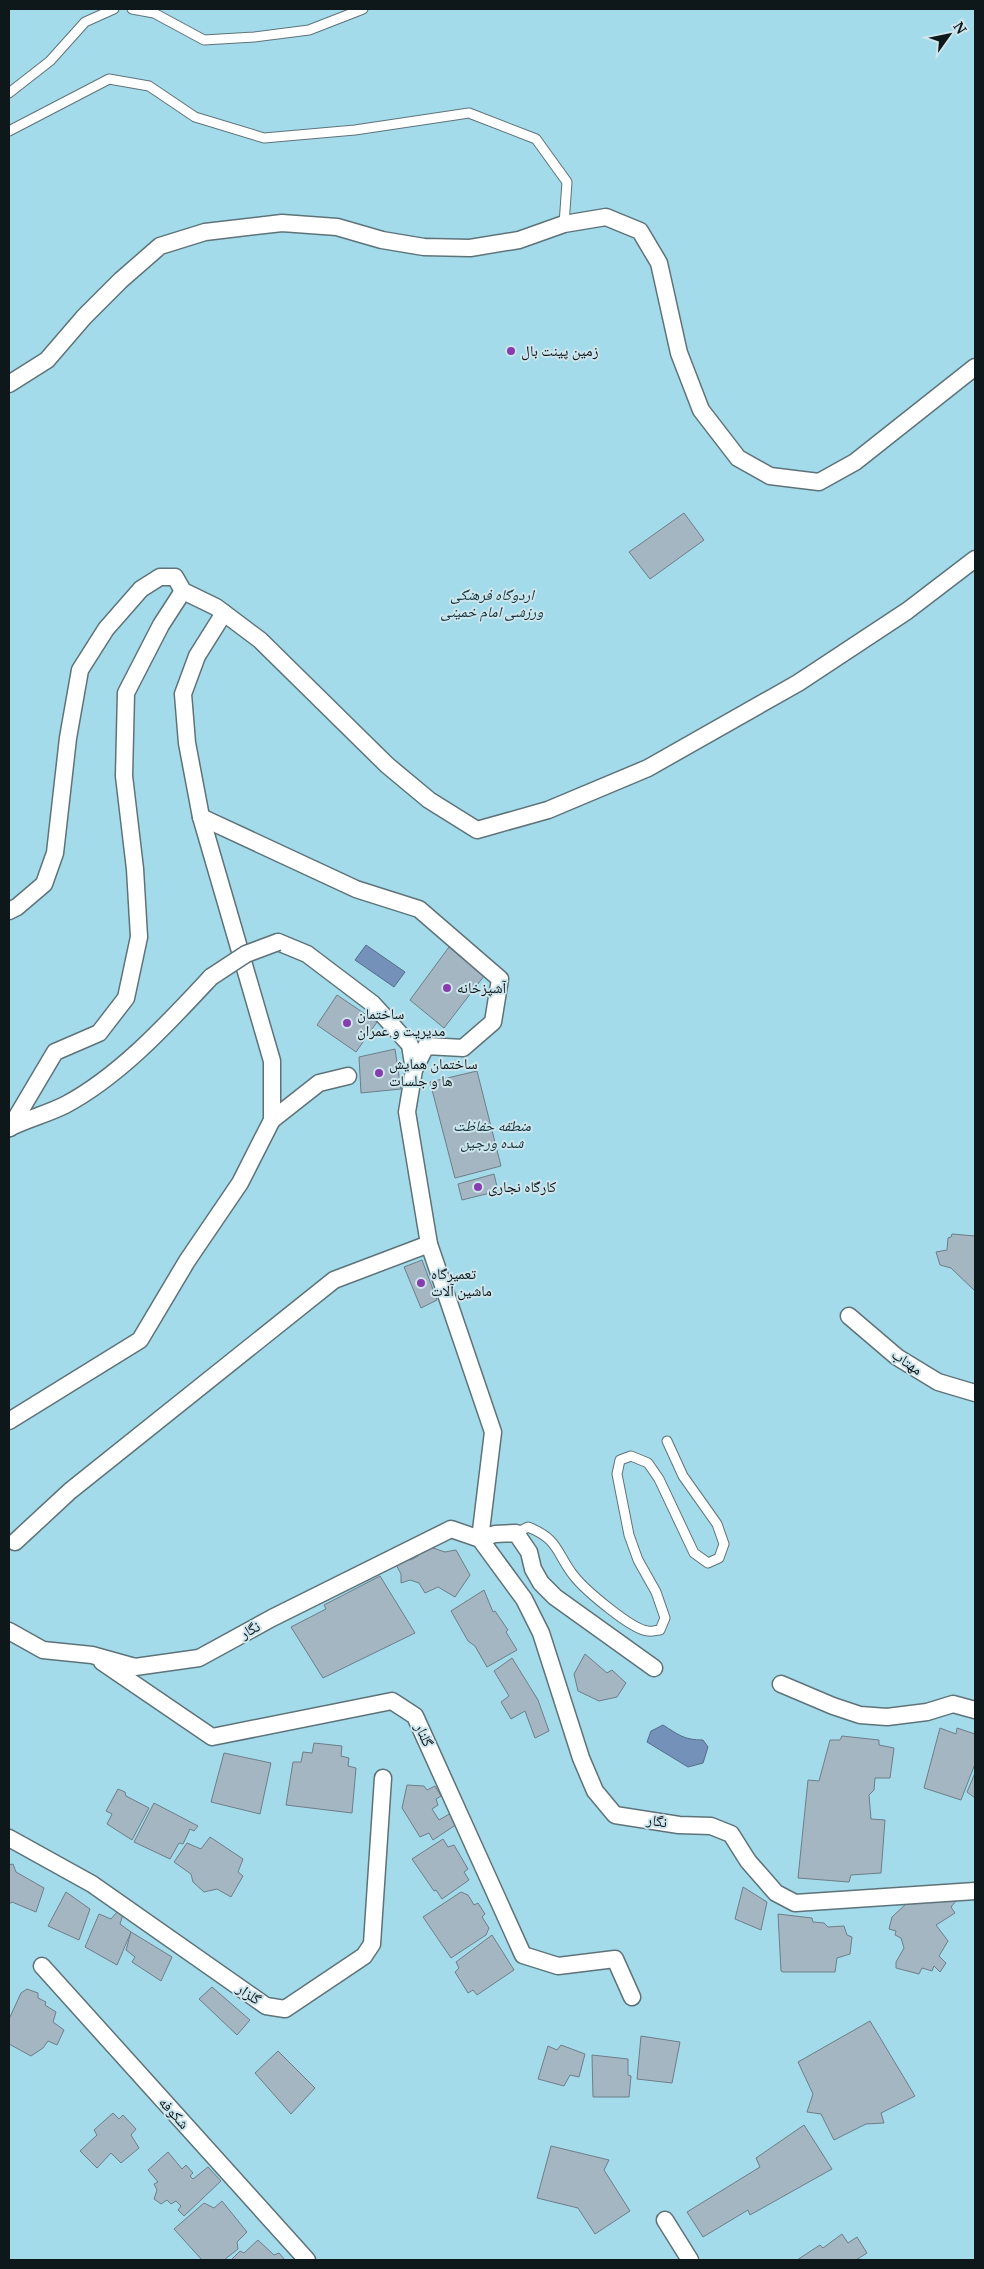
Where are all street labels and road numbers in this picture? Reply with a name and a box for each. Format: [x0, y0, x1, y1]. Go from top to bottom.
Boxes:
street label: مهتاب [885, 1344, 927, 1384]
street label: نگار [235, 1615, 266, 1649]
street label: گلنار [405, 1719, 439, 1752]
street label: نگار [643, 1808, 669, 1838]
street label: گلزار [229, 1977, 266, 2014]
street label: شکوفه [151, 2092, 195, 2137]

